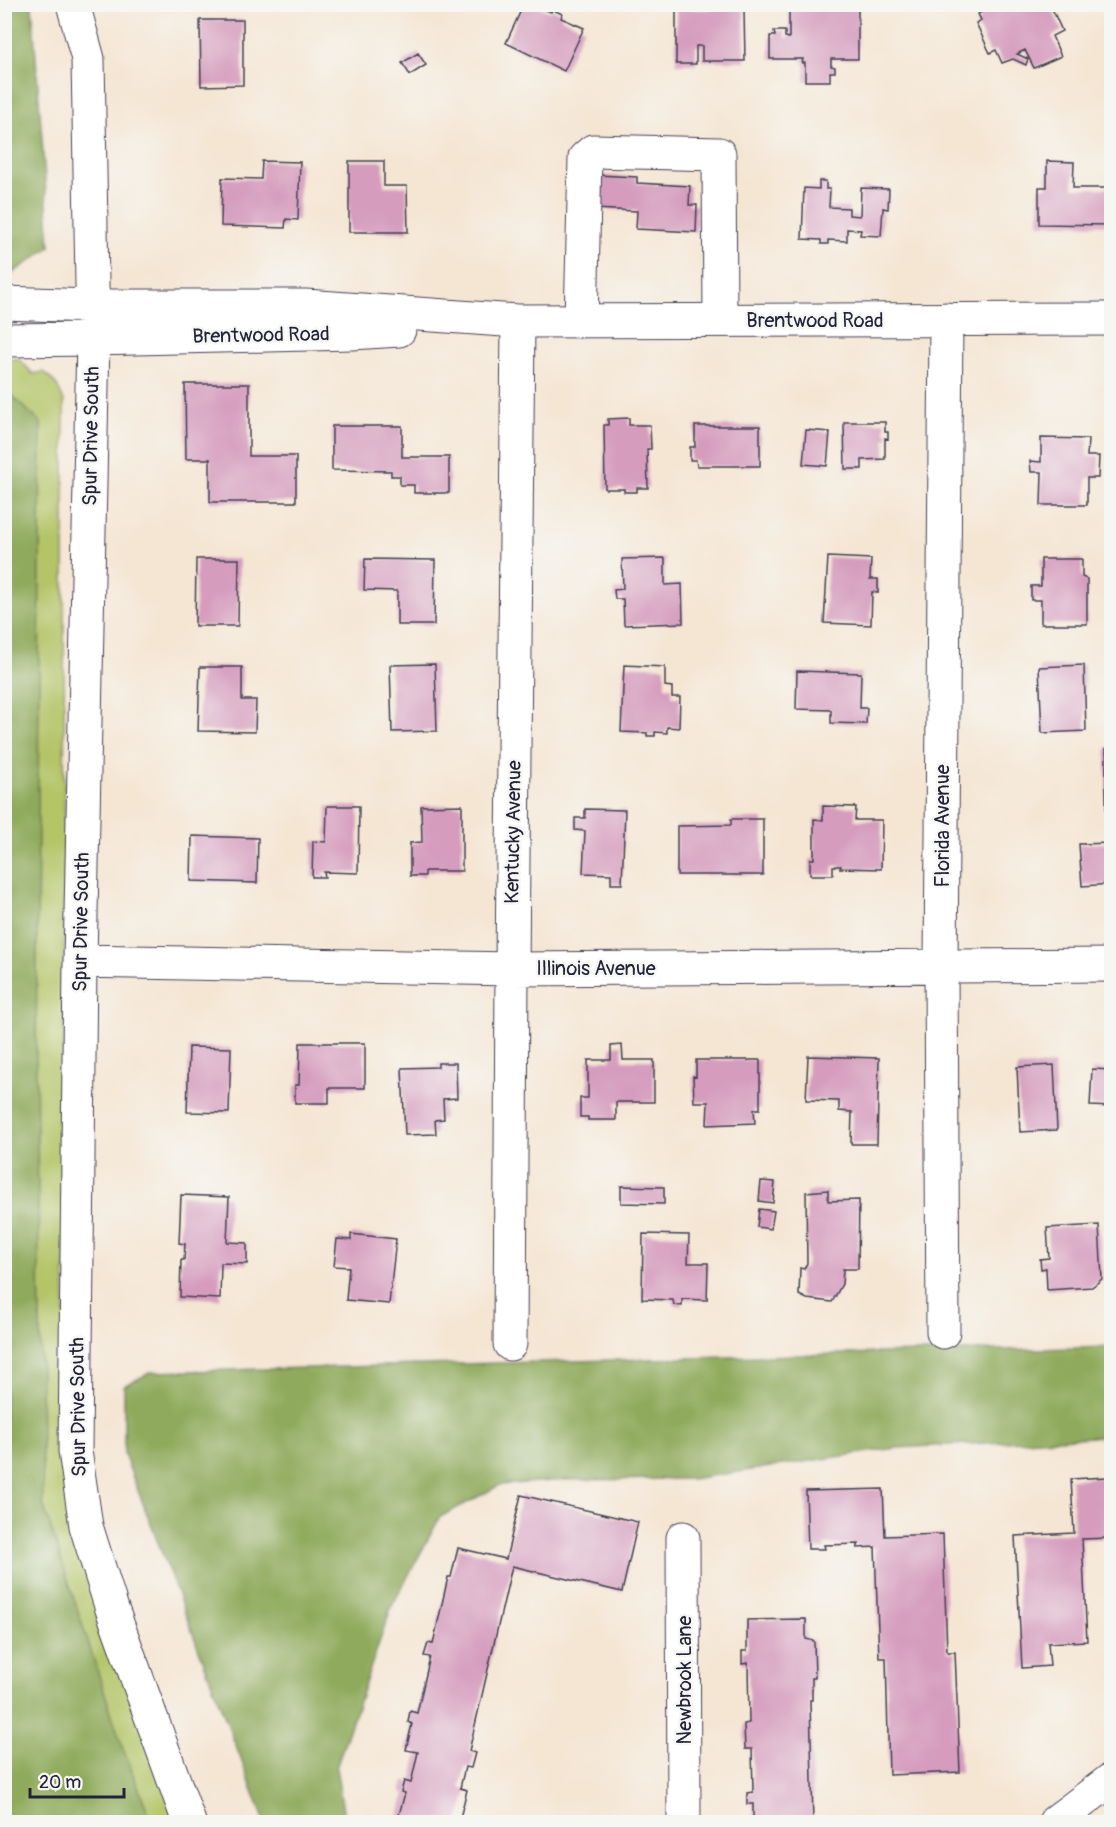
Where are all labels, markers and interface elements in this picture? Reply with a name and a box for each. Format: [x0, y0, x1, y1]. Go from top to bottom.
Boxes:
street label: Brentwood Road [746, 308, 884, 333]
street label: Brentwood Road [192, 321, 330, 349]
street label: Spur Drive South [77, 366, 105, 506]
street label: Kentucky Avenue [499, 760, 527, 904]
street label: Florida Avenue [930, 764, 955, 888]
street label: Spur Drive South [67, 852, 95, 992]
street label: Illinois Avenue [536, 956, 656, 981]
street label: Spur Drive South [64, 1337, 92, 1477]
street label: Newbrook Lane [672, 1615, 697, 1744]
scale bar [30, 1761, 124, 1799]
text: 20 m [39, 1771, 81, 1794]

